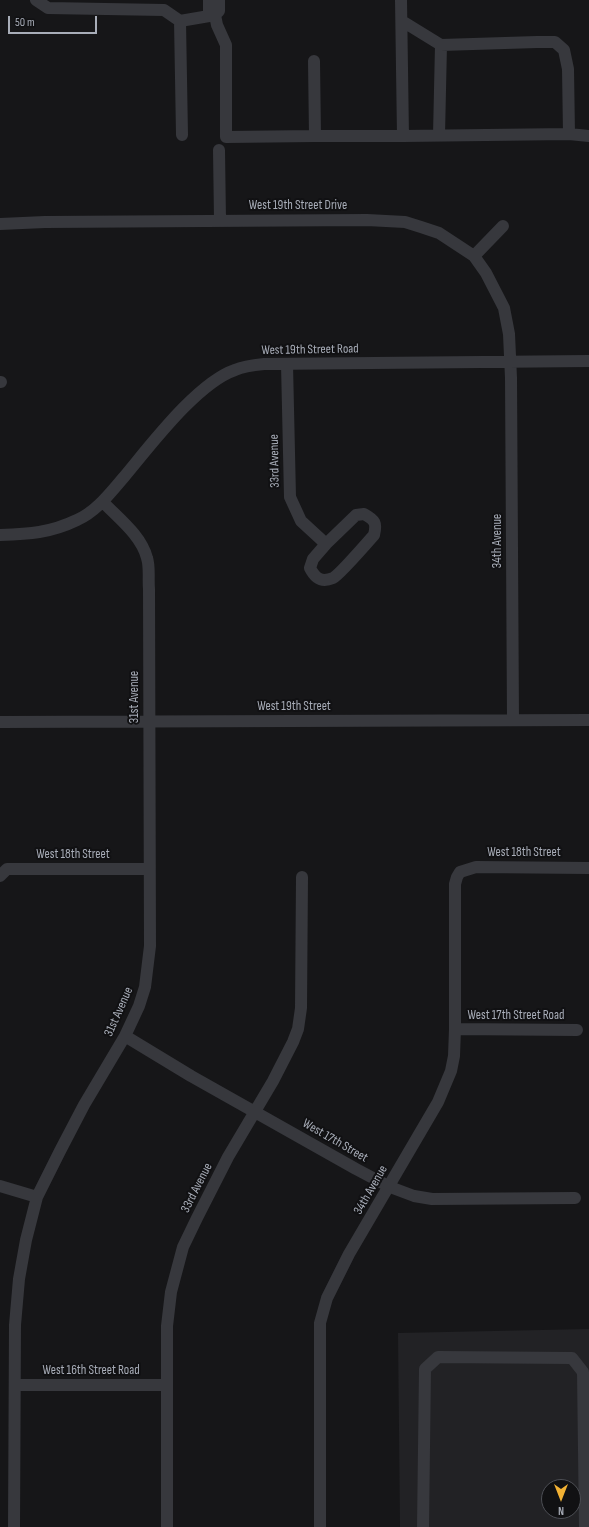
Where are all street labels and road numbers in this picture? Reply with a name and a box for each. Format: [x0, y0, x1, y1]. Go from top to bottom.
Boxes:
street label: West 19th Street Drive [249, 198, 347, 214]
street label: West 19th Street Road [261, 341, 359, 359]
street label: 33rd Avenue [267, 434, 283, 488]
street label: 34th Avenue [490, 514, 506, 568]
street label: 31st Avenue [127, 671, 143, 723]
street label: West 19th Street [257, 699, 331, 715]
street label: West 18th Street [487, 845, 561, 861]
street label: West 18th Street [36, 847, 110, 863]
street label: 31st Avenue [101, 985, 137, 1039]
street label: West 17th Street Road [468, 1008, 564, 1024]
street label: West 17th Street [299, 1116, 371, 1166]
street label: 33rd Avenue [178, 1161, 216, 1215]
street label: 34th Avenue [351, 1163, 391, 1217]
street label: West 16th Street Road [42, 1363, 140, 1379]

